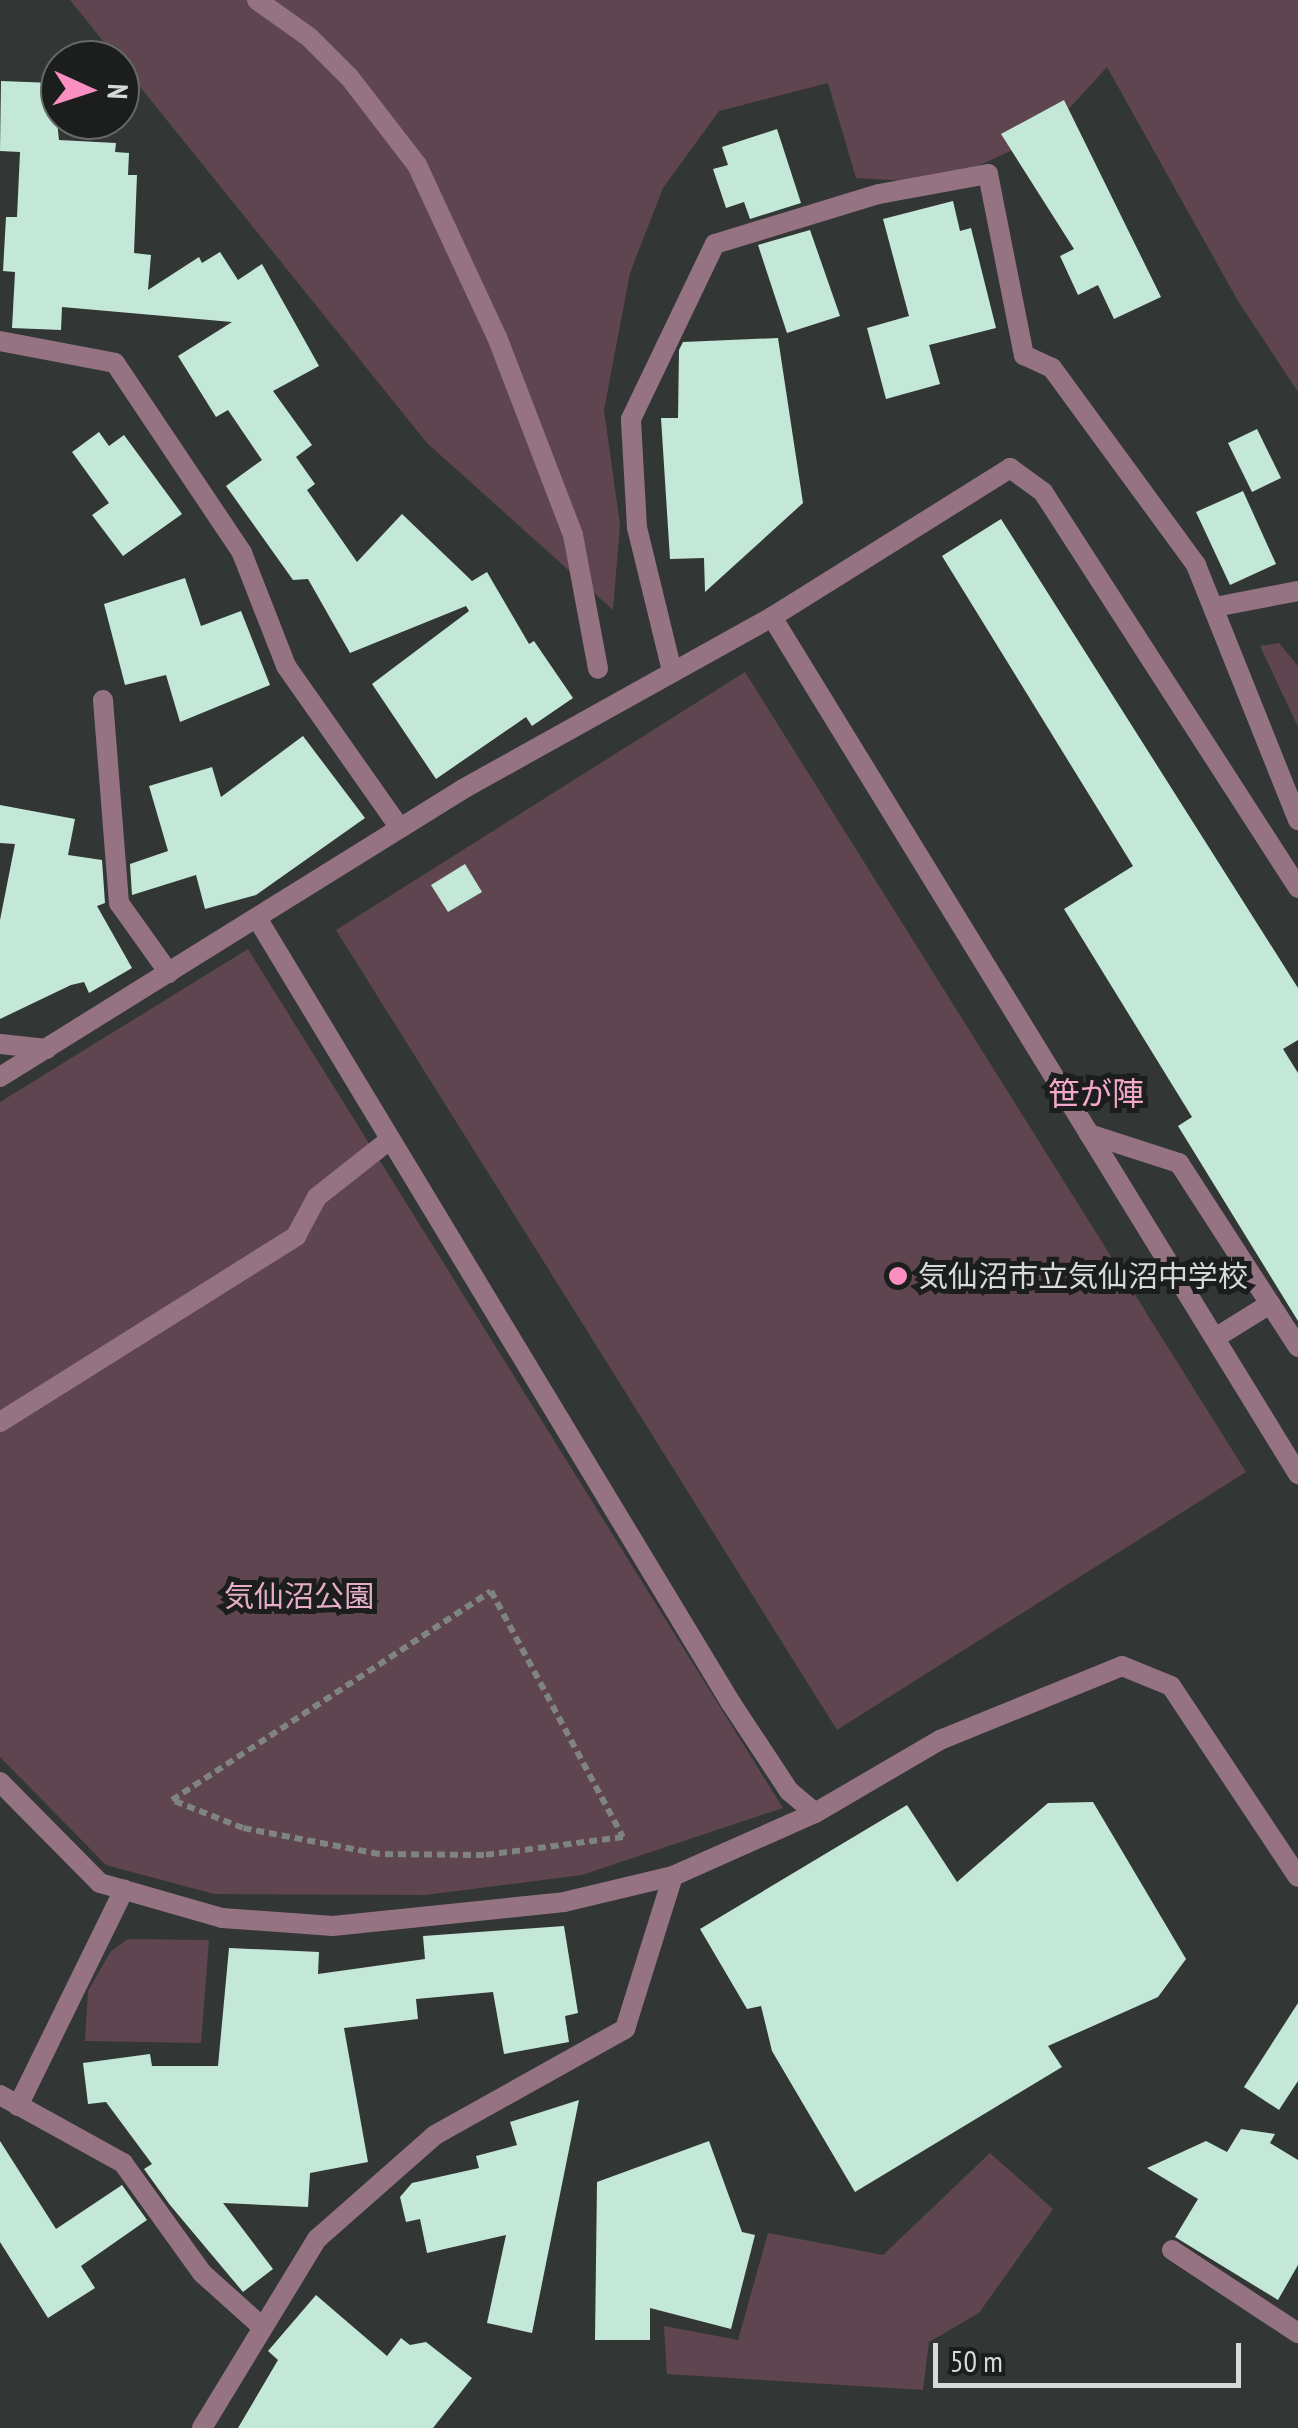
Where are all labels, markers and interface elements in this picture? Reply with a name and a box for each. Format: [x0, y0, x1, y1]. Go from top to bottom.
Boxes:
north arrow [40, 40, 140, 140]
text: N [100, 83, 137, 100]
district label: 笹が陣 [1048, 1074, 1144, 1112]
place label: 気仙沼市立気仙沼中学校 [918, 1258, 1248, 1294]
marker: 気仙沼市立気仙沼中学校 [887, 1265, 909, 1287]
park label: 気仙沼公園 [224, 1578, 374, 1614]
scale bar [938, 2323, 1246, 2385]
text: 50 m [950, 2341, 1003, 2380]

